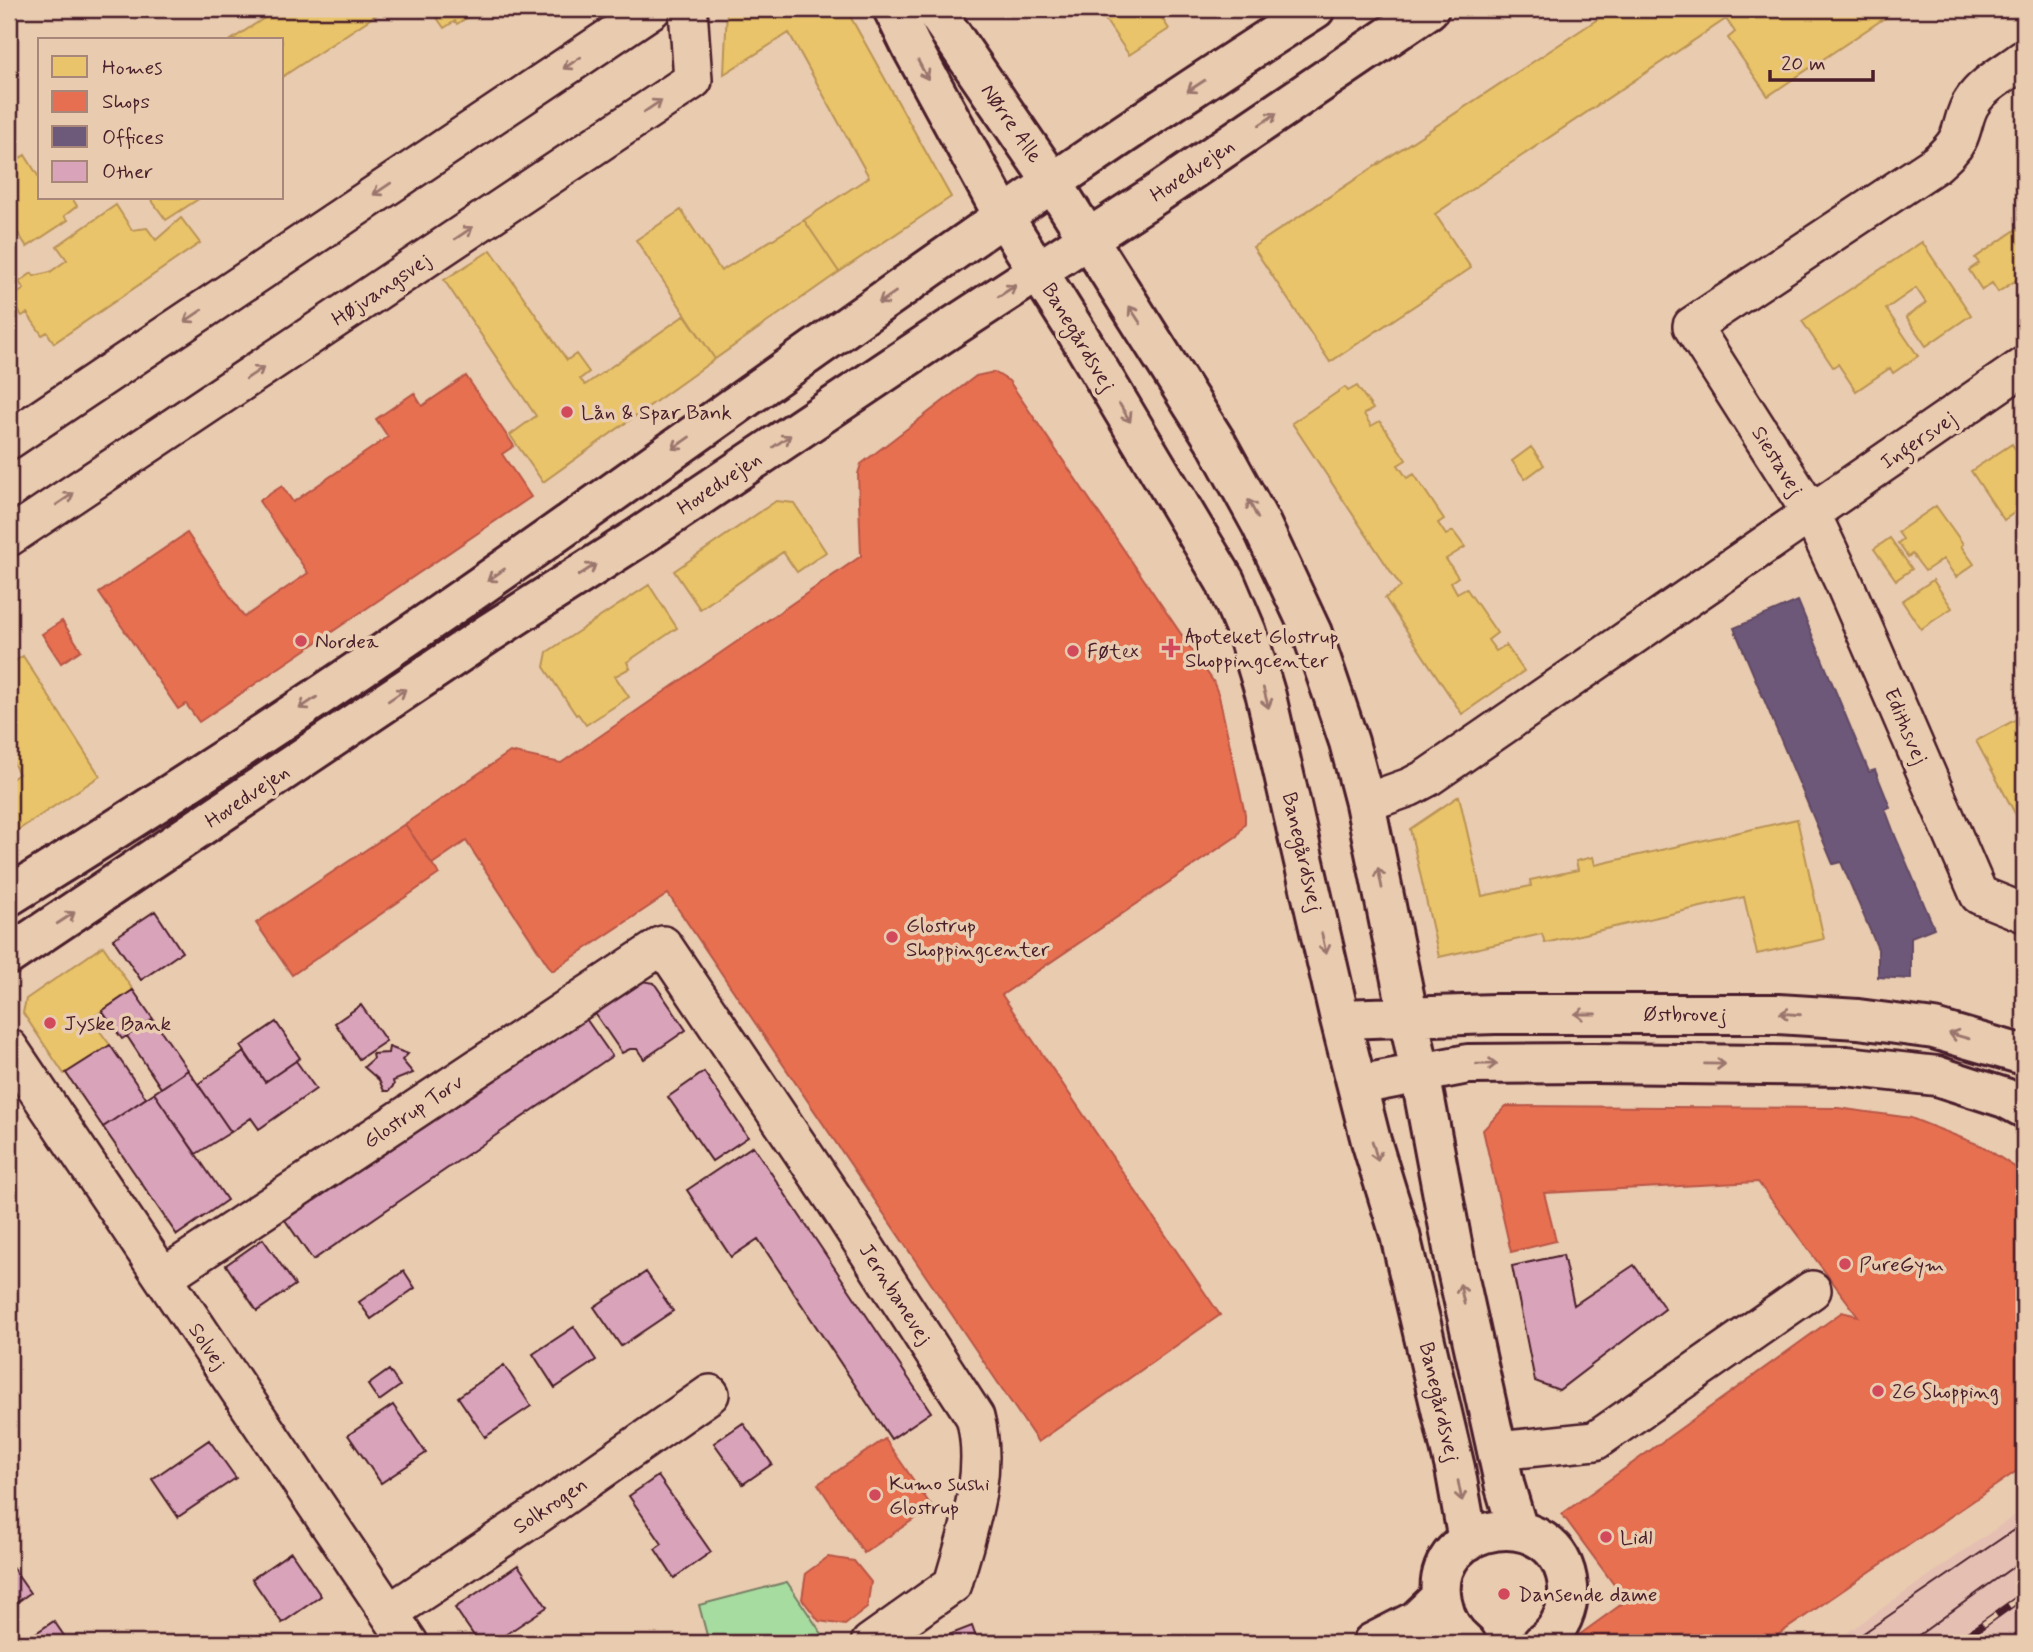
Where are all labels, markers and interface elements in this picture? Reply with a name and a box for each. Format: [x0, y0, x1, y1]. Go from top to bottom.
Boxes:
legend [38, 38, 284, 200]
scale bar [1770, 38, 1874, 82]
text: 20 m [1781, 50, 1826, 78]
text: Homes [102, 54, 162, 82]
one-way arrow [562, 56, 582, 70]
one-way arrow [916, 59, 930, 79]
street label: Nørre Alle [974, 79, 1049, 169]
one-way arrow [1187, 79, 1206, 94]
text: Shops [102, 88, 150, 116]
one-way arrow [643, 99, 663, 113]
one-way arrow [1258, 112, 1277, 126]
text: Offices [102, 124, 164, 152]
street label: Hovedvejen [1145, 132, 1240, 209]
text: Other [102, 158, 153, 186]
one-way arrow [373, 182, 393, 196]
one-way arrow [454, 226, 473, 240]
street label: Højvangsvej [326, 246, 437, 333]
street label: Banegårdsvej [1034, 278, 1122, 398]
one-way arrow [997, 284, 1016, 298]
one-way arrow [878, 290, 897, 305]
one-way arrow [1128, 306, 1143, 325]
one-way arrow [184, 309, 203, 323]
one-way arrow [244, 366, 264, 380]
place label: Lån & Spar Bank [581, 399, 732, 427]
one-way arrow [1118, 402, 1132, 422]
marker: Lån & Spar Bank [559, 404, 575, 420]
street label: Ingersvej [1875, 405, 1963, 478]
street label: Siestavej [1745, 421, 1810, 502]
one-way arrow [772, 434, 791, 448]
one-way arrow [672, 436, 691, 450]
street label: Hovedvejen [672, 445, 767, 522]
one-way arrow [55, 492, 75, 506]
one-way arrow [1246, 499, 1259, 520]
one-way arrow [577, 563, 596, 577]
one-way arrow [487, 568, 506, 582]
place label: Apoteket Glostrup Shoppingcenter [1185, 623, 1339, 675]
place label: Nordea [315, 628, 379, 656]
marker: Nordea [293, 633, 309, 649]
place label: Føtex [1087, 638, 1139, 666]
marker: Apoteket Glostrup Shoppingcenter [1163, 640, 1179, 656]
marker: Føtex [1065, 643, 1081, 659]
street label: Edithsvej [1877, 684, 1934, 769]
one-way arrow [1260, 687, 1273, 709]
one-way arrow [387, 688, 406, 702]
one-way arrow [298, 696, 318, 710]
street label: Hovedvejen [200, 758, 295, 835]
street label: Banegårdsvej [1274, 790, 1329, 915]
one-way arrow [1373, 867, 1386, 890]
one-way arrow [56, 910, 75, 925]
place label: Glostrup Shoppingcenter [906, 912, 1050, 964]
marker: Glostrup Shoppingcenter [884, 929, 900, 945]
one-way arrow [1318, 932, 1332, 955]
street label: Østbrovej [1643, 1001, 1727, 1029]
one-way arrow [1574, 1007, 1597, 1021]
one-way arrow [1779, 1008, 1802, 1021]
place label: Jyske Bank [64, 1010, 172, 1038]
marker: Jyske Bank [42, 1015, 58, 1031]
one-way arrow [1948, 1029, 1970, 1042]
one-way arrow [1476, 1057, 1499, 1071]
one-way arrow [1703, 1057, 1726, 1071]
street label: Glostrup Torv [358, 1068, 469, 1156]
one-way arrow [1369, 1140, 1382, 1162]
street label: Jernbanevej [852, 1238, 938, 1351]
place label: PureGym [1859, 1251, 1944, 1279]
marker: PureGym [1837, 1256, 1853, 1272]
one-way arrow [1455, 1283, 1469, 1306]
street label: Solvej [181, 1318, 233, 1376]
street label: Banegårdsvej [1411, 1340, 1466, 1465]
place label: 2G Shopping [1892, 1378, 1999, 1406]
marker: 2G Shopping [1870, 1383, 1886, 1399]
place label: Kumo sushi Glostrup [889, 1470, 990, 1522]
street label: Solkrogen [508, 1471, 593, 1541]
one-way arrow [1453, 1479, 1467, 1502]
marker: Kumo sushi Glostrup [867, 1487, 883, 1503]
place label: Lidl [1620, 1524, 1652, 1552]
marker: Lidl [1598, 1529, 1614, 1545]
place label: Dansende dame [1518, 1581, 1657, 1609]
marker: Dansende dame [1496, 1586, 1512, 1602]

